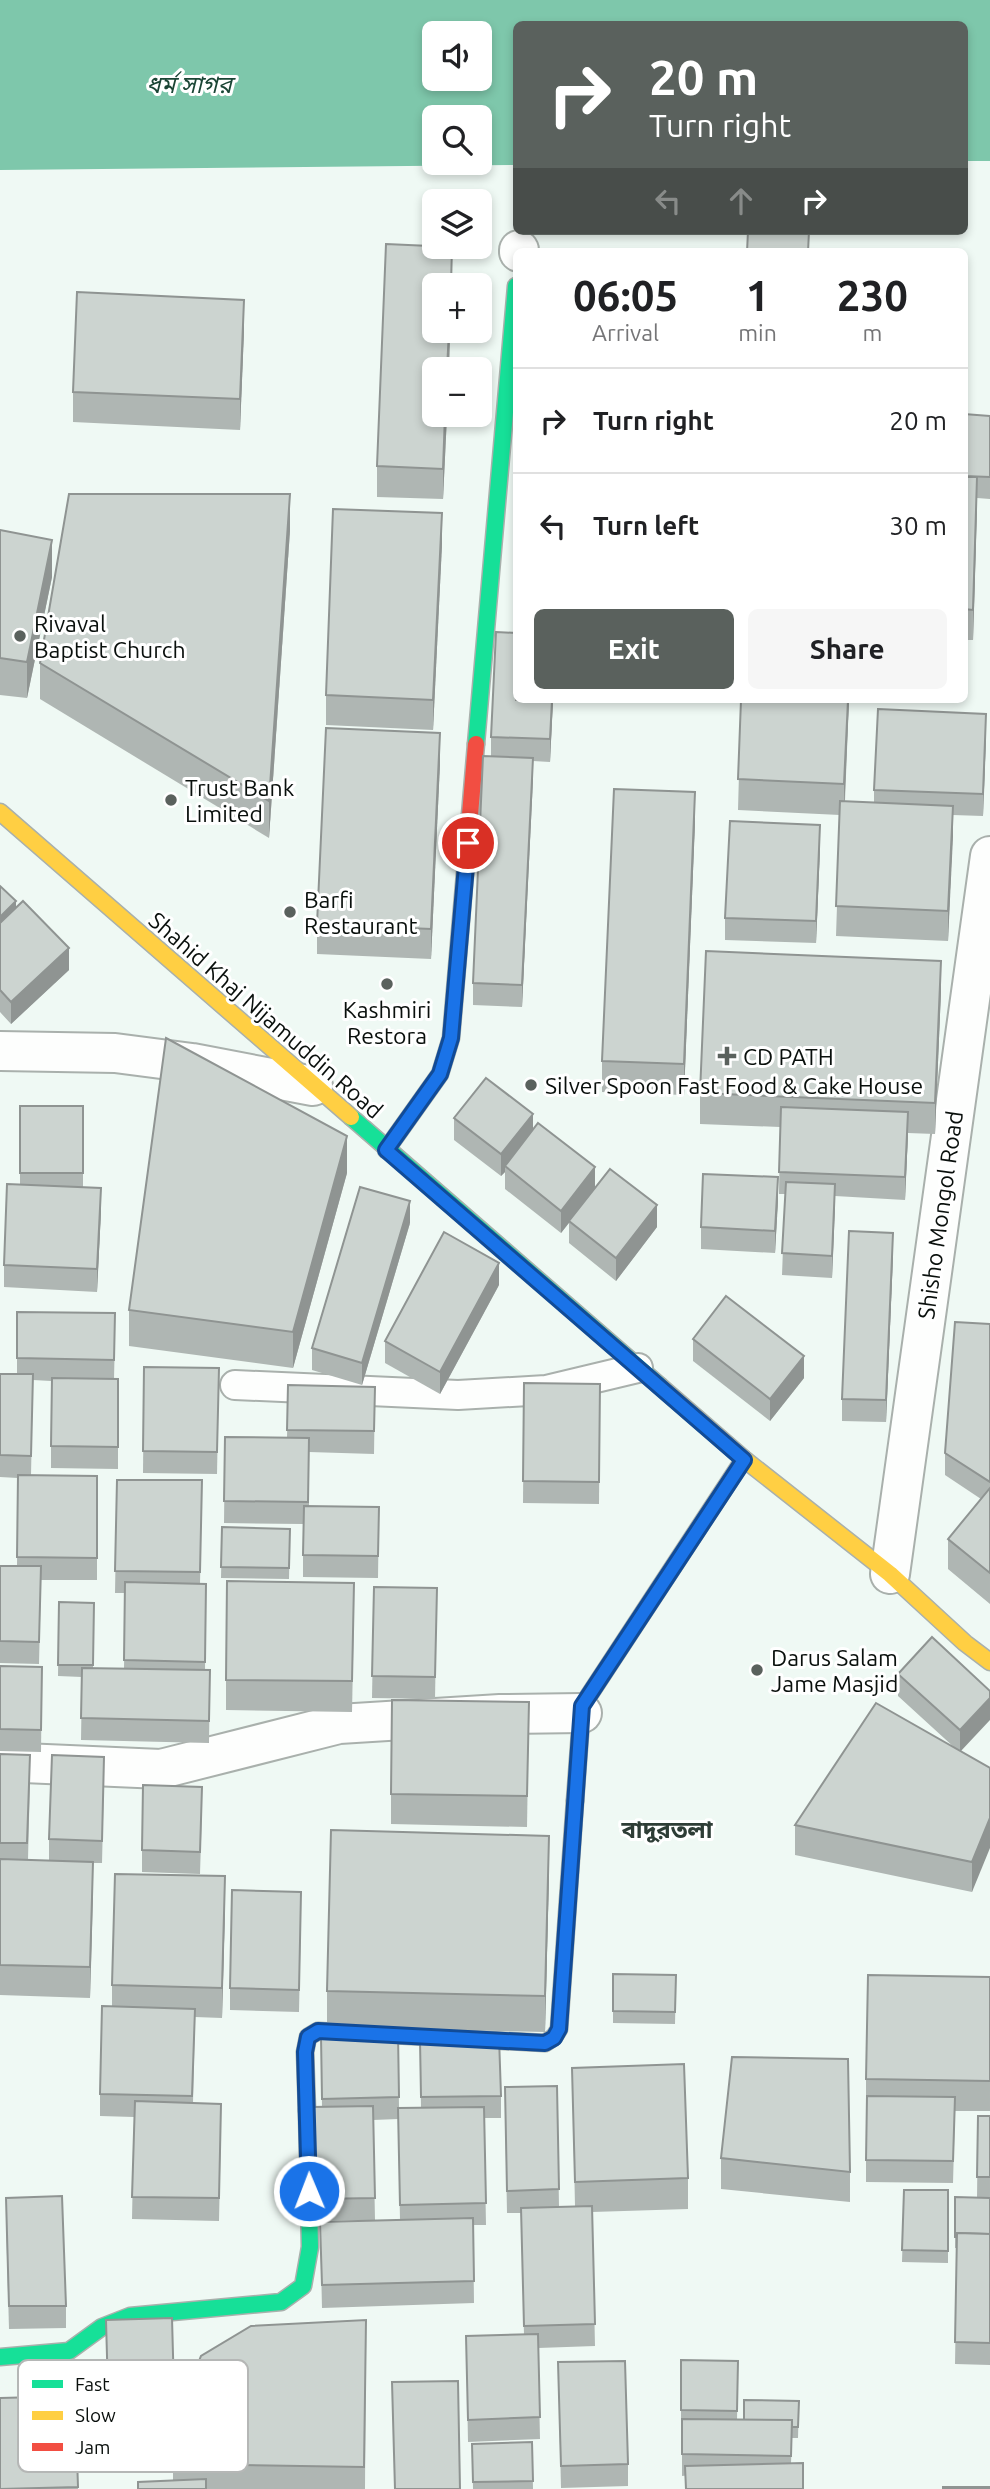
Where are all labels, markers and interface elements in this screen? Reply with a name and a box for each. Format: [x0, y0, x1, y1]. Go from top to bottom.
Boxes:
map controls [422, 21, 492, 427]
button: sound [422, 21, 492, 91]
icon: right [534, 49, 625, 140]
text: 20 m [649, 49, 758, 104]
water label: ধর্ম সাগর [146, 70, 237, 98]
button: search [422, 105, 492, 175]
text: Turn right [649, 107, 791, 143]
icon: left [649, 182, 687, 220]
icon: ahead [722, 182, 760, 220]
icon: right [795, 182, 833, 220]
button: layers [422, 189, 492, 259]
text: 06:05 [573, 272, 678, 319]
text: 1 [746, 272, 769, 319]
text: 230 [837, 272, 908, 319]
button: + [422, 273, 492, 343]
text: Arrival [592, 320, 659, 345]
text: min [738, 320, 777, 345]
text: m [862, 320, 882, 345]
button: − [422, 357, 492, 427]
icon: right [534, 402, 572, 440]
text: Turn right [593, 406, 714, 435]
text: 20 m [889, 406, 947, 435]
icon: left [534, 507, 572, 545]
text: Turn left [593, 511, 699, 540]
text: 30 m [889, 511, 947, 540]
button: Exit [534, 609, 734, 689]
button: Share [748, 609, 947, 689]
place label: Rivaval Baptist Church [34, 611, 186, 662]
marker: Rivaval Baptist Church [12, 628, 28, 644]
place label: Trust Bank Limited [185, 775, 295, 826]
marker: Trust Bank Limited [163, 792, 179, 808]
pin [438, 813, 498, 873]
icon: arrive [449, 824, 487, 862]
place label: Barfi Restaurant [304, 887, 418, 938]
marker: Barfi Restaurant [282, 904, 298, 920]
street label: Shahid Khaj Nijamuddin Road [144, 907, 388, 1123]
marker: Kashmiri Restora [379, 976, 395, 992]
place label: Kashmiri Restora [343, 997, 431, 1048]
place label: CD PATH [743, 1044, 834, 1069]
marker: CD PATH [717, 1046, 737, 1066]
place label: Silver Spoon Fast Food & Cake House [545, 1073, 923, 1098]
marker: Silver Spoon Fast Food & Cake House [523, 1077, 539, 1093]
street label: Shisho Mongol Road [913, 1109, 967, 1321]
place label: Darus Salam Jame Masjid [771, 1645, 898, 1696]
marker: Darus Salam Jame Masjid [749, 1662, 765, 1678]
district label: বাদুরতলা [620, 1816, 714, 1843]
position arrow [272, 2154, 346, 2228]
legend [18, 2360, 248, 2472]
text: Fast [75, 2373, 110, 2395]
text: Slow [75, 2404, 116, 2426]
text: Jam [75, 2436, 111, 2458]

